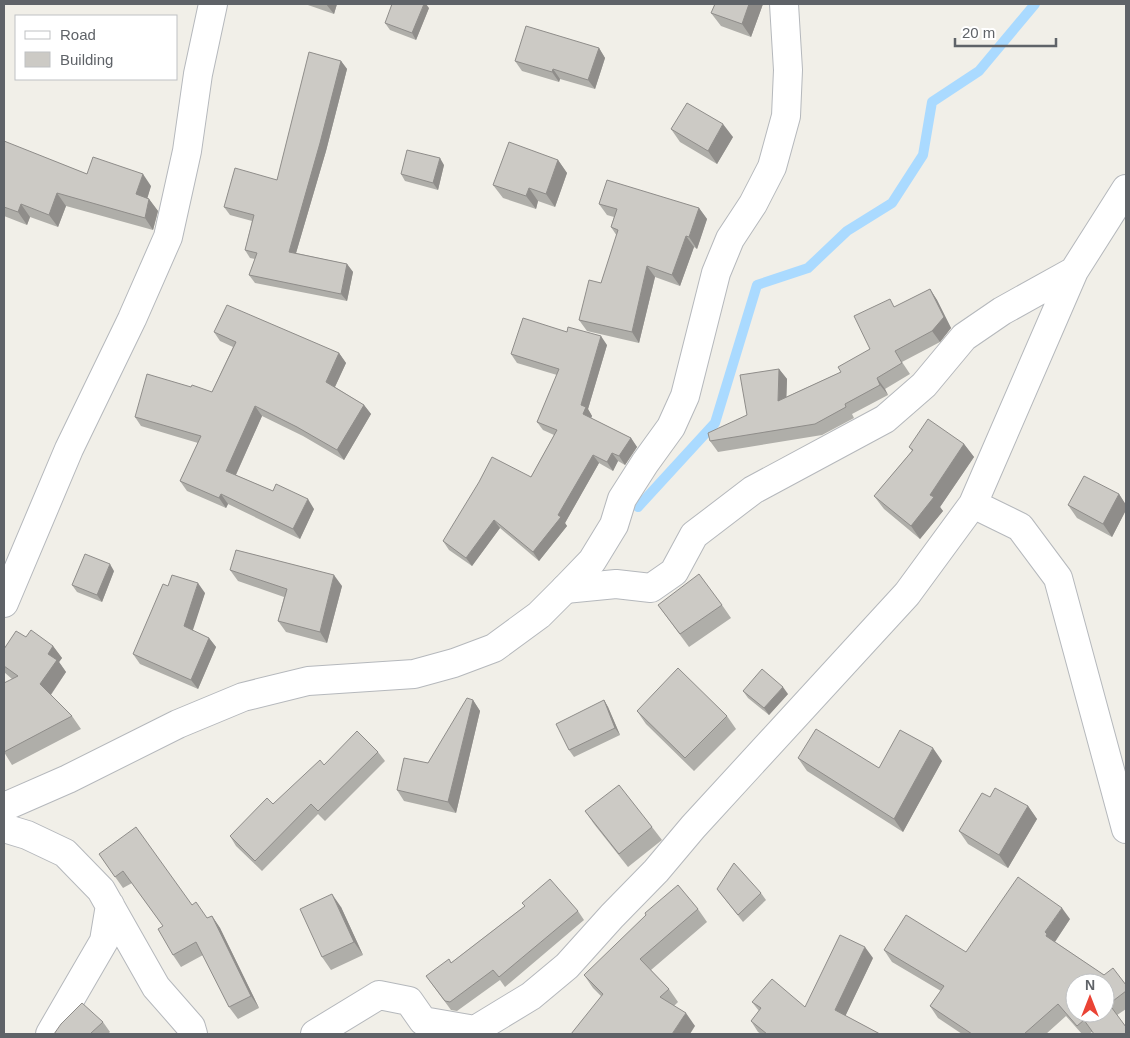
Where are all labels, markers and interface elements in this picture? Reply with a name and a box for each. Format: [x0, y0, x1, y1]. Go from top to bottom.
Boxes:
legend [15, 15, 178, 80]
scale bar [955, 15, 1056, 47]
text: 20 m [962, 24, 995, 41]
text: Road [60, 26, 96, 43]
text: Building [60, 51, 113, 68]
north arrow [1065, 973, 1115, 1023]
text: N [1085, 977, 1095, 993]

